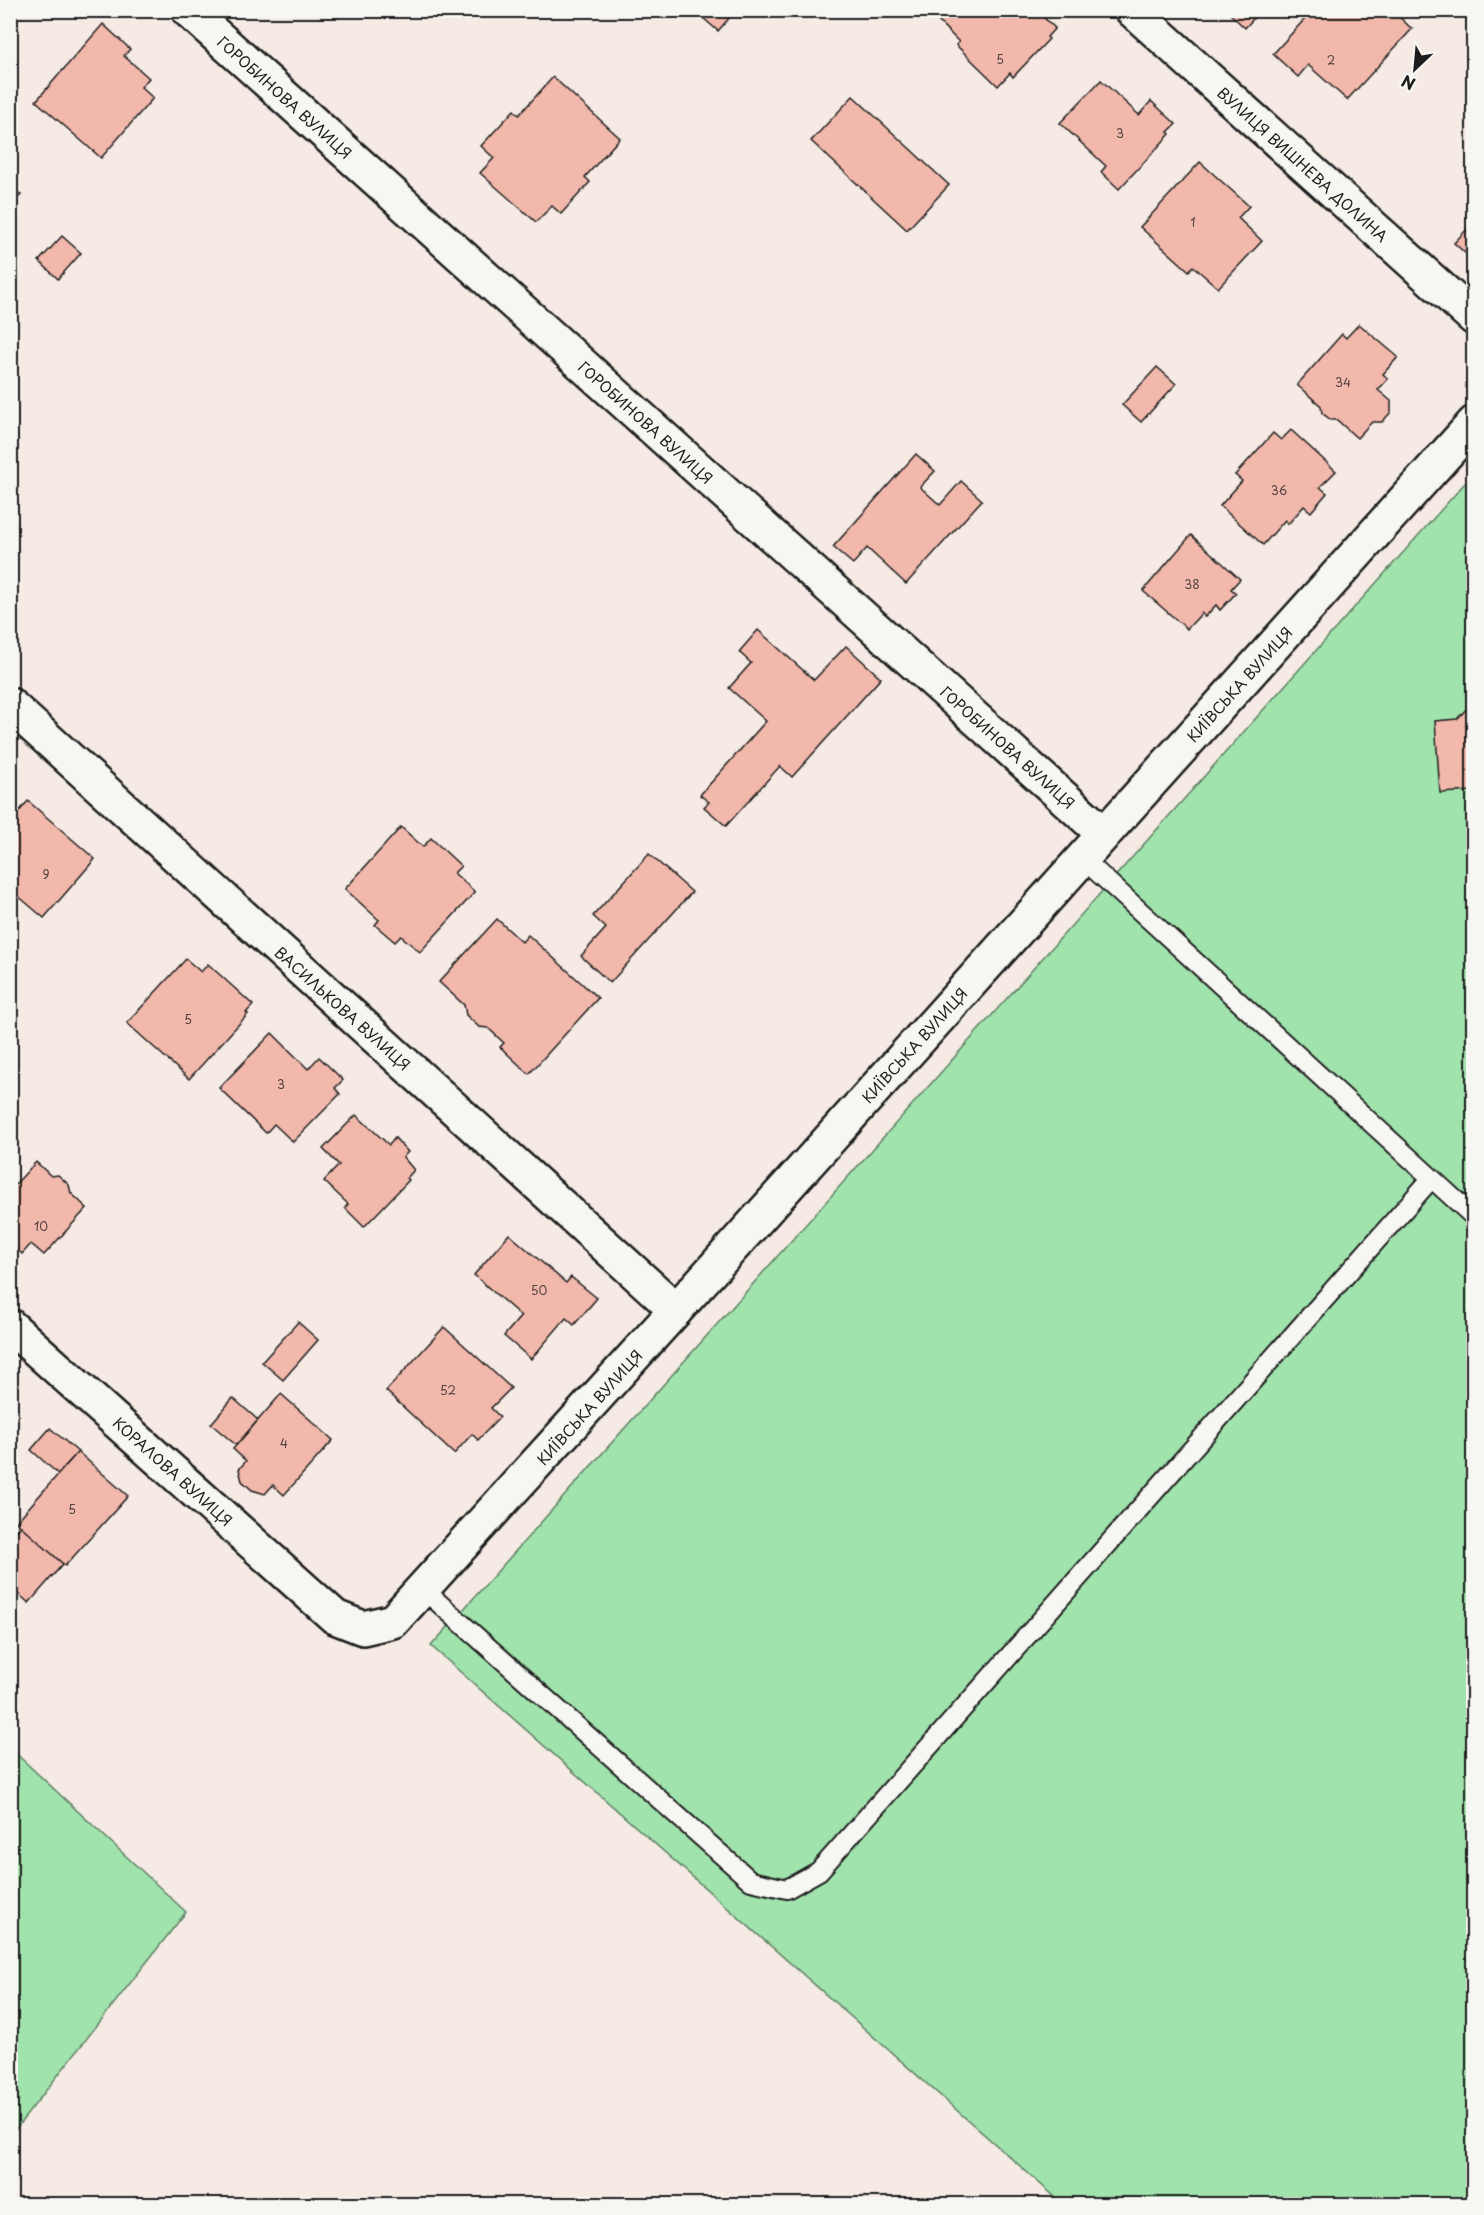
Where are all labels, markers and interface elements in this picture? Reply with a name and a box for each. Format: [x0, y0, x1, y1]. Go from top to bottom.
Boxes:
street label: ГОРОБИНОВА ВУЛИЦЯ [213, 30, 357, 164]
north arrow [1385, 39, 1445, 99]
house number: 5 [996, 50, 1004, 68]
house number: 2 [1327, 51, 1335, 69]
text: N [1397, 70, 1419, 97]
street label: ВУЛИЦЯ ВИШНЕВА ДОЛИНА [1213, 81, 1393, 247]
house number: 3 [1116, 124, 1124, 142]
house number: 1 [1190, 213, 1196, 231]
street label: ГОРОБИНОВА ВУЛИЦЯ [574, 355, 718, 489]
house number: 34 [1335, 373, 1351, 391]
house number: 36 [1271, 481, 1287, 499]
house number: 38 [1184, 575, 1200, 593]
street label: КИЇВСЬКА ВУЛИЦЯ [1181, 621, 1297, 747]
street label: ГОРОБИНОВА ВУЛИЦЯ [936, 680, 1080, 814]
house number: 9 [42, 865, 50, 883]
street label: ВАСИЛЬКОВА ВУЛИЦЯ [270, 941, 416, 1075]
street label: КИЇВСЬКА ВУЛИЦЯ [856, 982, 972, 1108]
house number: 5 [184, 1010, 192, 1028]
house number: 3 [277, 1075, 285, 1093]
house number: 10 [34, 1217, 48, 1235]
house number: 50 [531, 1281, 547, 1299]
street label: КИЇВСЬКА ВУЛИЦЯ [531, 1344, 647, 1470]
house number: 52 [440, 1381, 456, 1399]
street label: КОРАЛОВА ВУЛИЦЯ [108, 1411, 238, 1531]
house number: 4 [280, 1434, 288, 1452]
house number: 5 [68, 1500, 76, 1518]

